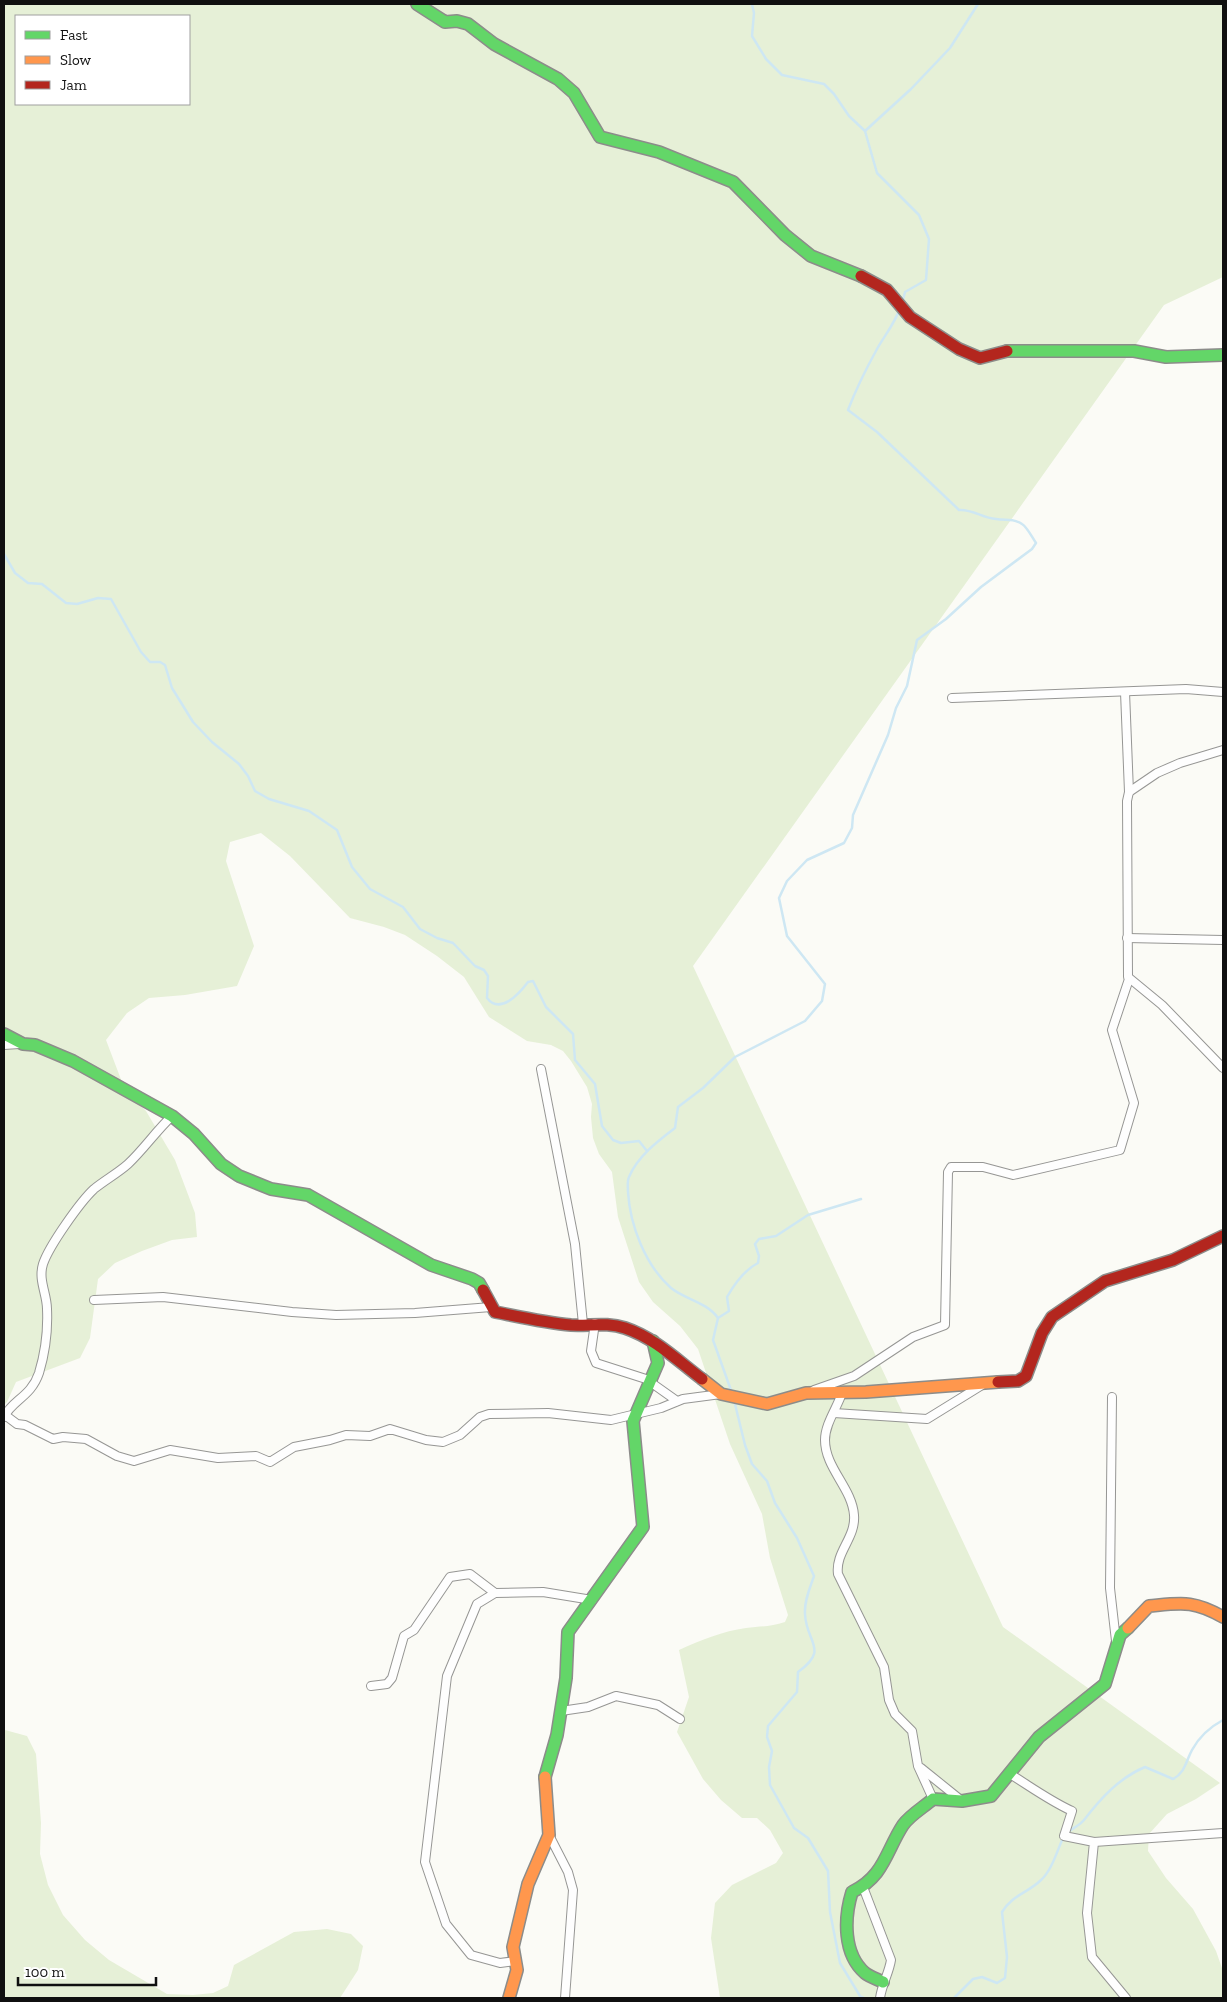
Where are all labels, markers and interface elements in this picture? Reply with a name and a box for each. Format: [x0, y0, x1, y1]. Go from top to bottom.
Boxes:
legend [15, 15, 190, 105]
text: Fast [60, 26, 88, 44]
text: Slow [60, 51, 92, 69]
text: Jam [60, 76, 87, 94]
scale bar [18, 1954, 155, 1986]
text: 100 m [25, 1963, 64, 1981]

